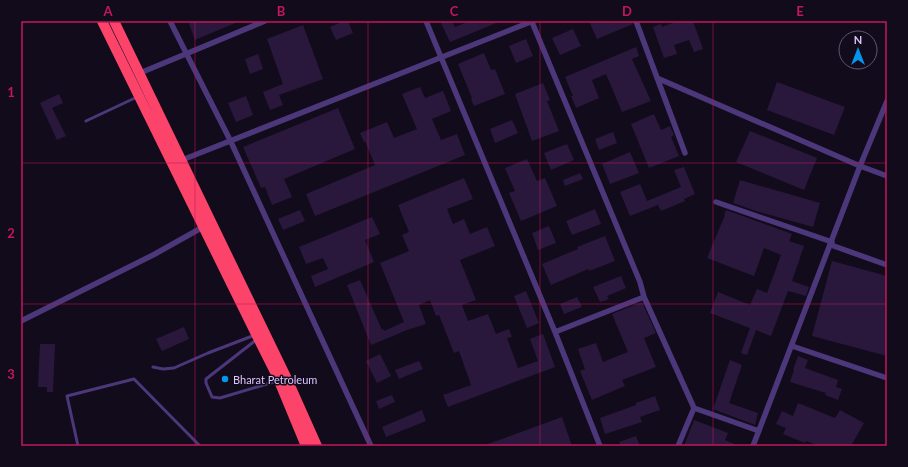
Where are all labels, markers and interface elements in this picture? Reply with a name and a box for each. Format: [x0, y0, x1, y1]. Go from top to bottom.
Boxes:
text: A [102, 3, 113, 19]
text: B [277, 3, 286, 19]
text: C [450, 3, 459, 19]
text: D [622, 3, 632, 19]
text: E [796, 3, 804, 19]
north arrow [838, 30, 878, 70]
text: N [854, 33, 862, 46]
text: 1 [7, 84, 15, 100]
text: 2 [7, 225, 15, 241]
text: 3 [7, 366, 15, 382]
place label: Bharat Petroleum [233, 373, 317, 386]
marker: Bharat Petroleum [220, 374, 230, 384]

